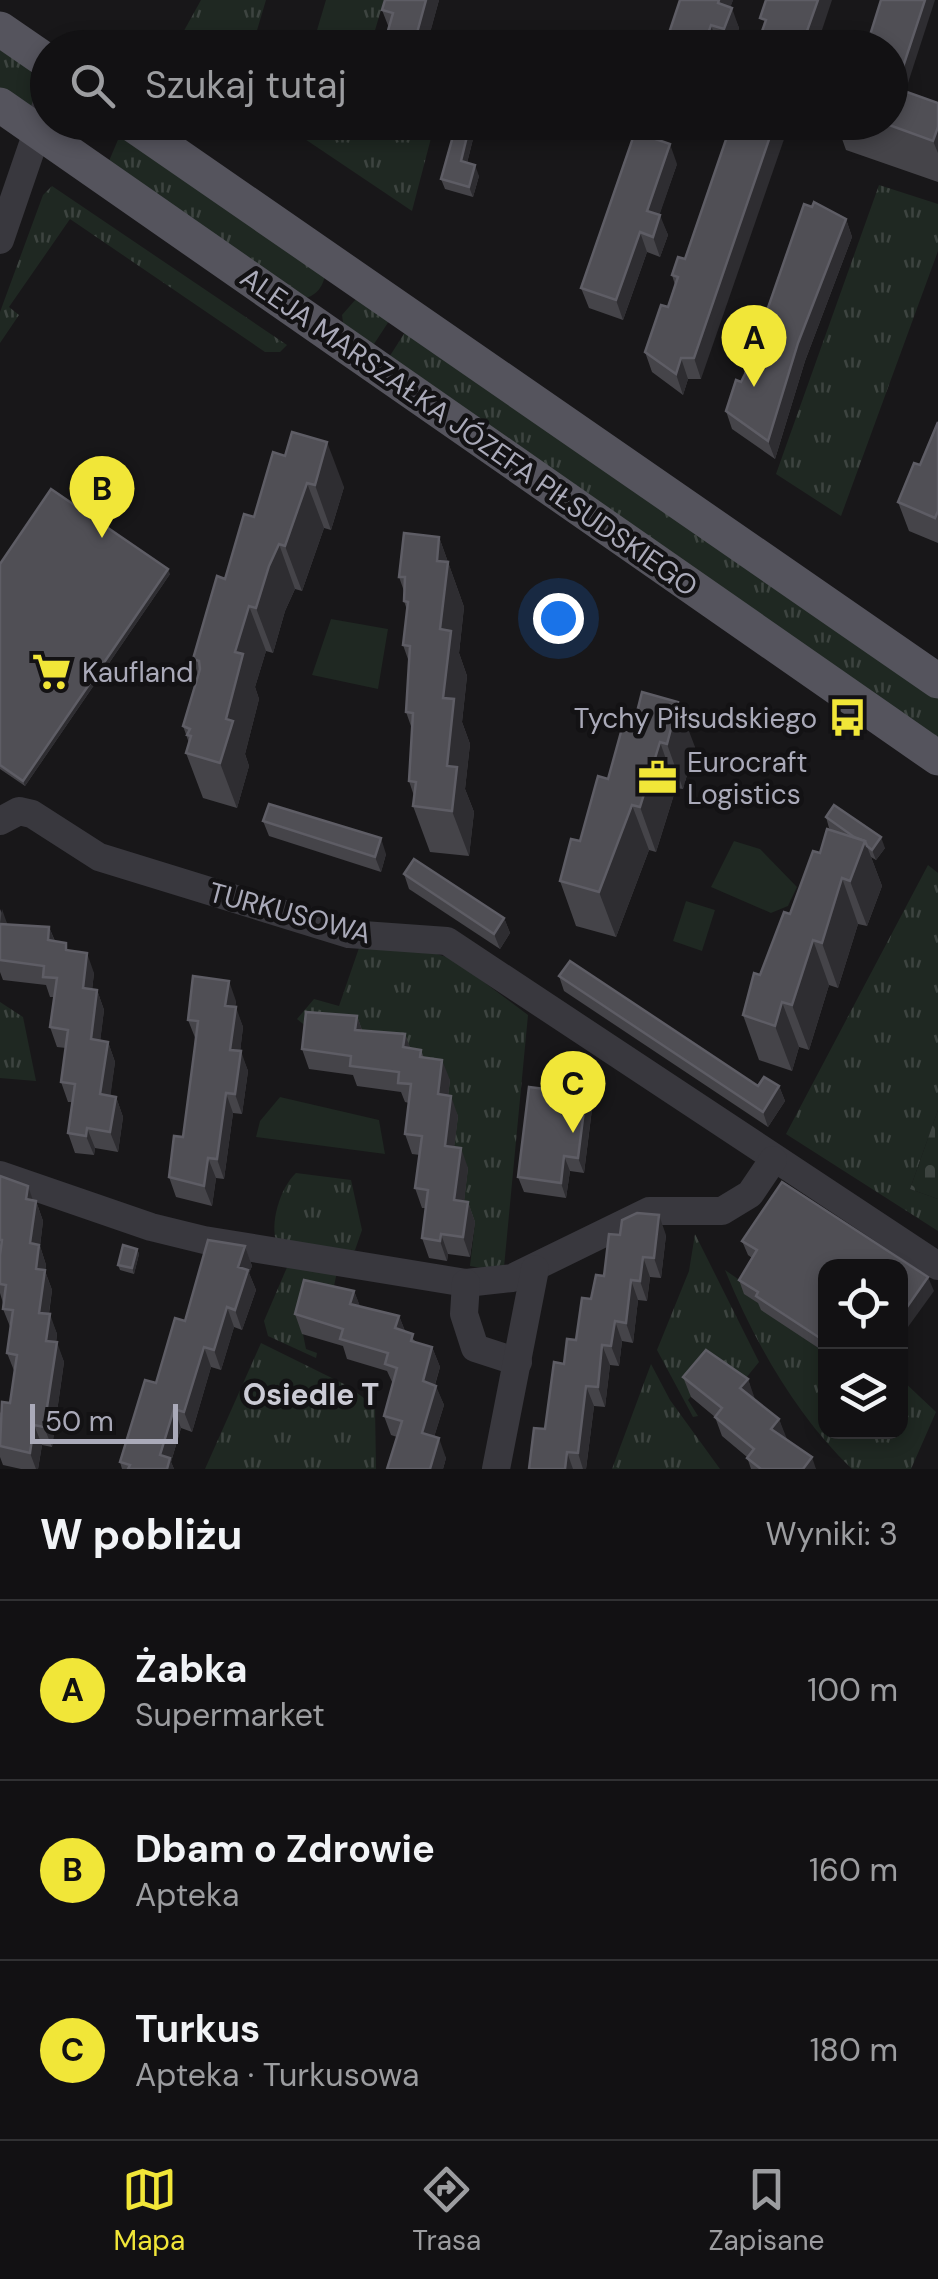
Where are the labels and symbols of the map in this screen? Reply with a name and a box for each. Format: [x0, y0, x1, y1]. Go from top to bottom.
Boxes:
street label: ALEJA MARSZAŁKA JÓZEFA PIŁSUDSKIEGO [233, 259, 705, 605]
pin: A [722, 304, 786, 387]
pin: B [70, 456, 134, 538]
your location [533, 593, 584, 644]
supermarket icon: Kaufland [31, 651, 73, 693]
place label: Kaufland [82, 654, 194, 691]
bus stop icon: Tychy Piłsudskiego [826, 697, 868, 739]
place label: Tychy Piłsudskiego [574, 700, 817, 737]
place label: Eurocraft Logistics [687, 744, 807, 813]
office icon: Eurocraft Logistics [636, 757, 678, 799]
street label: TURKUSOWA [205, 874, 375, 952]
pin: C [540, 1050, 606, 1133]
district label: Osiedle T [243, 1375, 379, 1414]
scale bar [30, 1399, 178, 1444]

